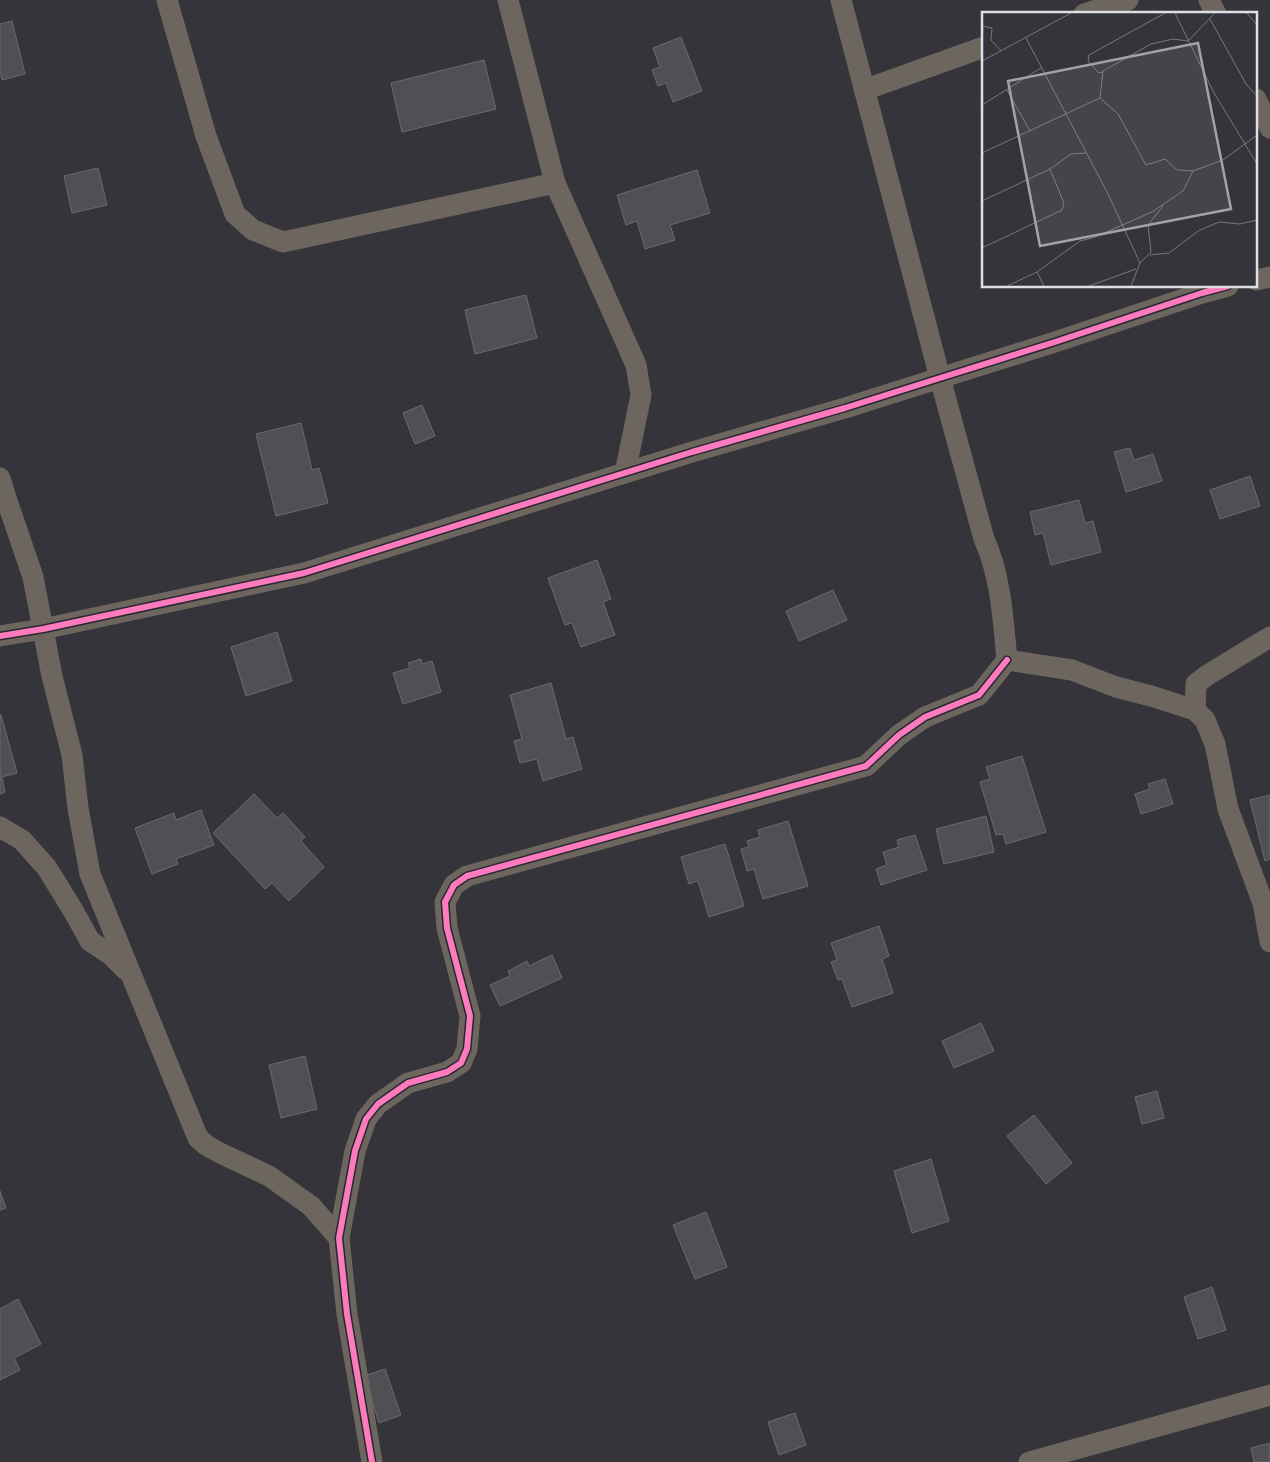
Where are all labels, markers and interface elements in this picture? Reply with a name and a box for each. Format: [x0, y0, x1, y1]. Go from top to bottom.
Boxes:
inset map [982, 12, 1258, 288]

